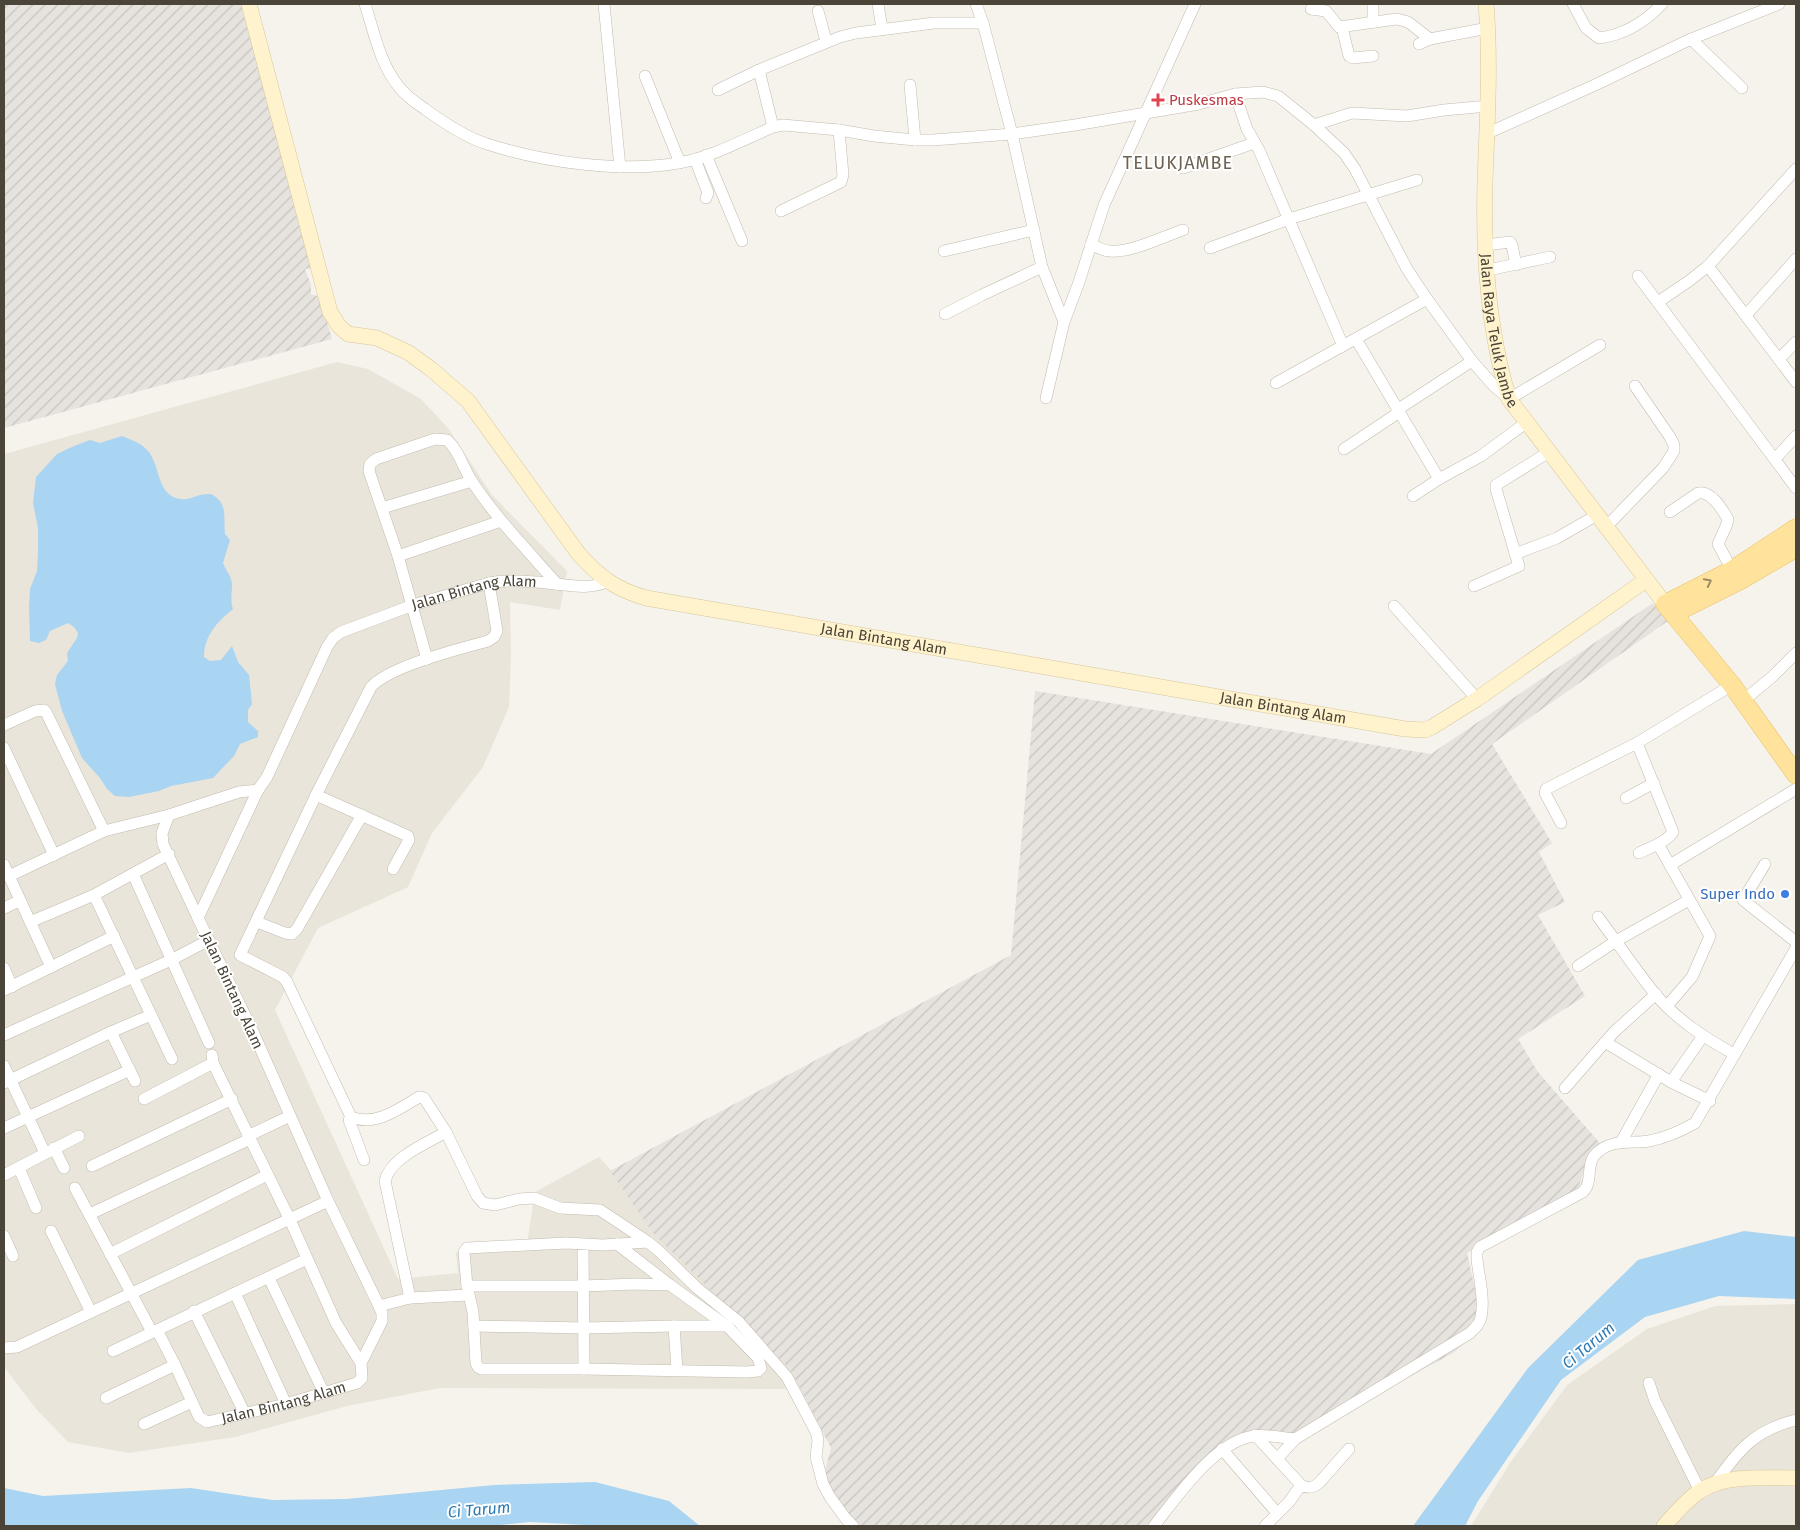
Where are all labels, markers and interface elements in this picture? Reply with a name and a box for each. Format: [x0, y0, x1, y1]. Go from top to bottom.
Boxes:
place label: Puskesmas [1169, 91, 1244, 109]
marker: Puskesmas [1151, 93, 1165, 107]
district label: TELUKJAMBE [1123, 152, 1233, 174]
street label: Jalan Raya Teluk Jambe [1477, 253, 1522, 412]
street label: Jalan Bintang Alam [409, 572, 537, 614]
one-way arrow [1703, 578, 1712, 588]
street label: Jalan Bintang Alam [819, 619, 949, 659]
street label: Jalan Bintang Alam [1218, 688, 1348, 728]
place label: Super Indo [1700, 885, 1775, 903]
marker: Super Indo [1779, 888, 1791, 900]
street label: Jalan Bintang Alam [197, 928, 267, 1052]
water label: Ci Tarum [1558, 1318, 1618, 1373]
street label: Jalan Bintang Alam [220, 1378, 348, 1427]
water label: Ci Tarum [447, 1497, 511, 1522]

